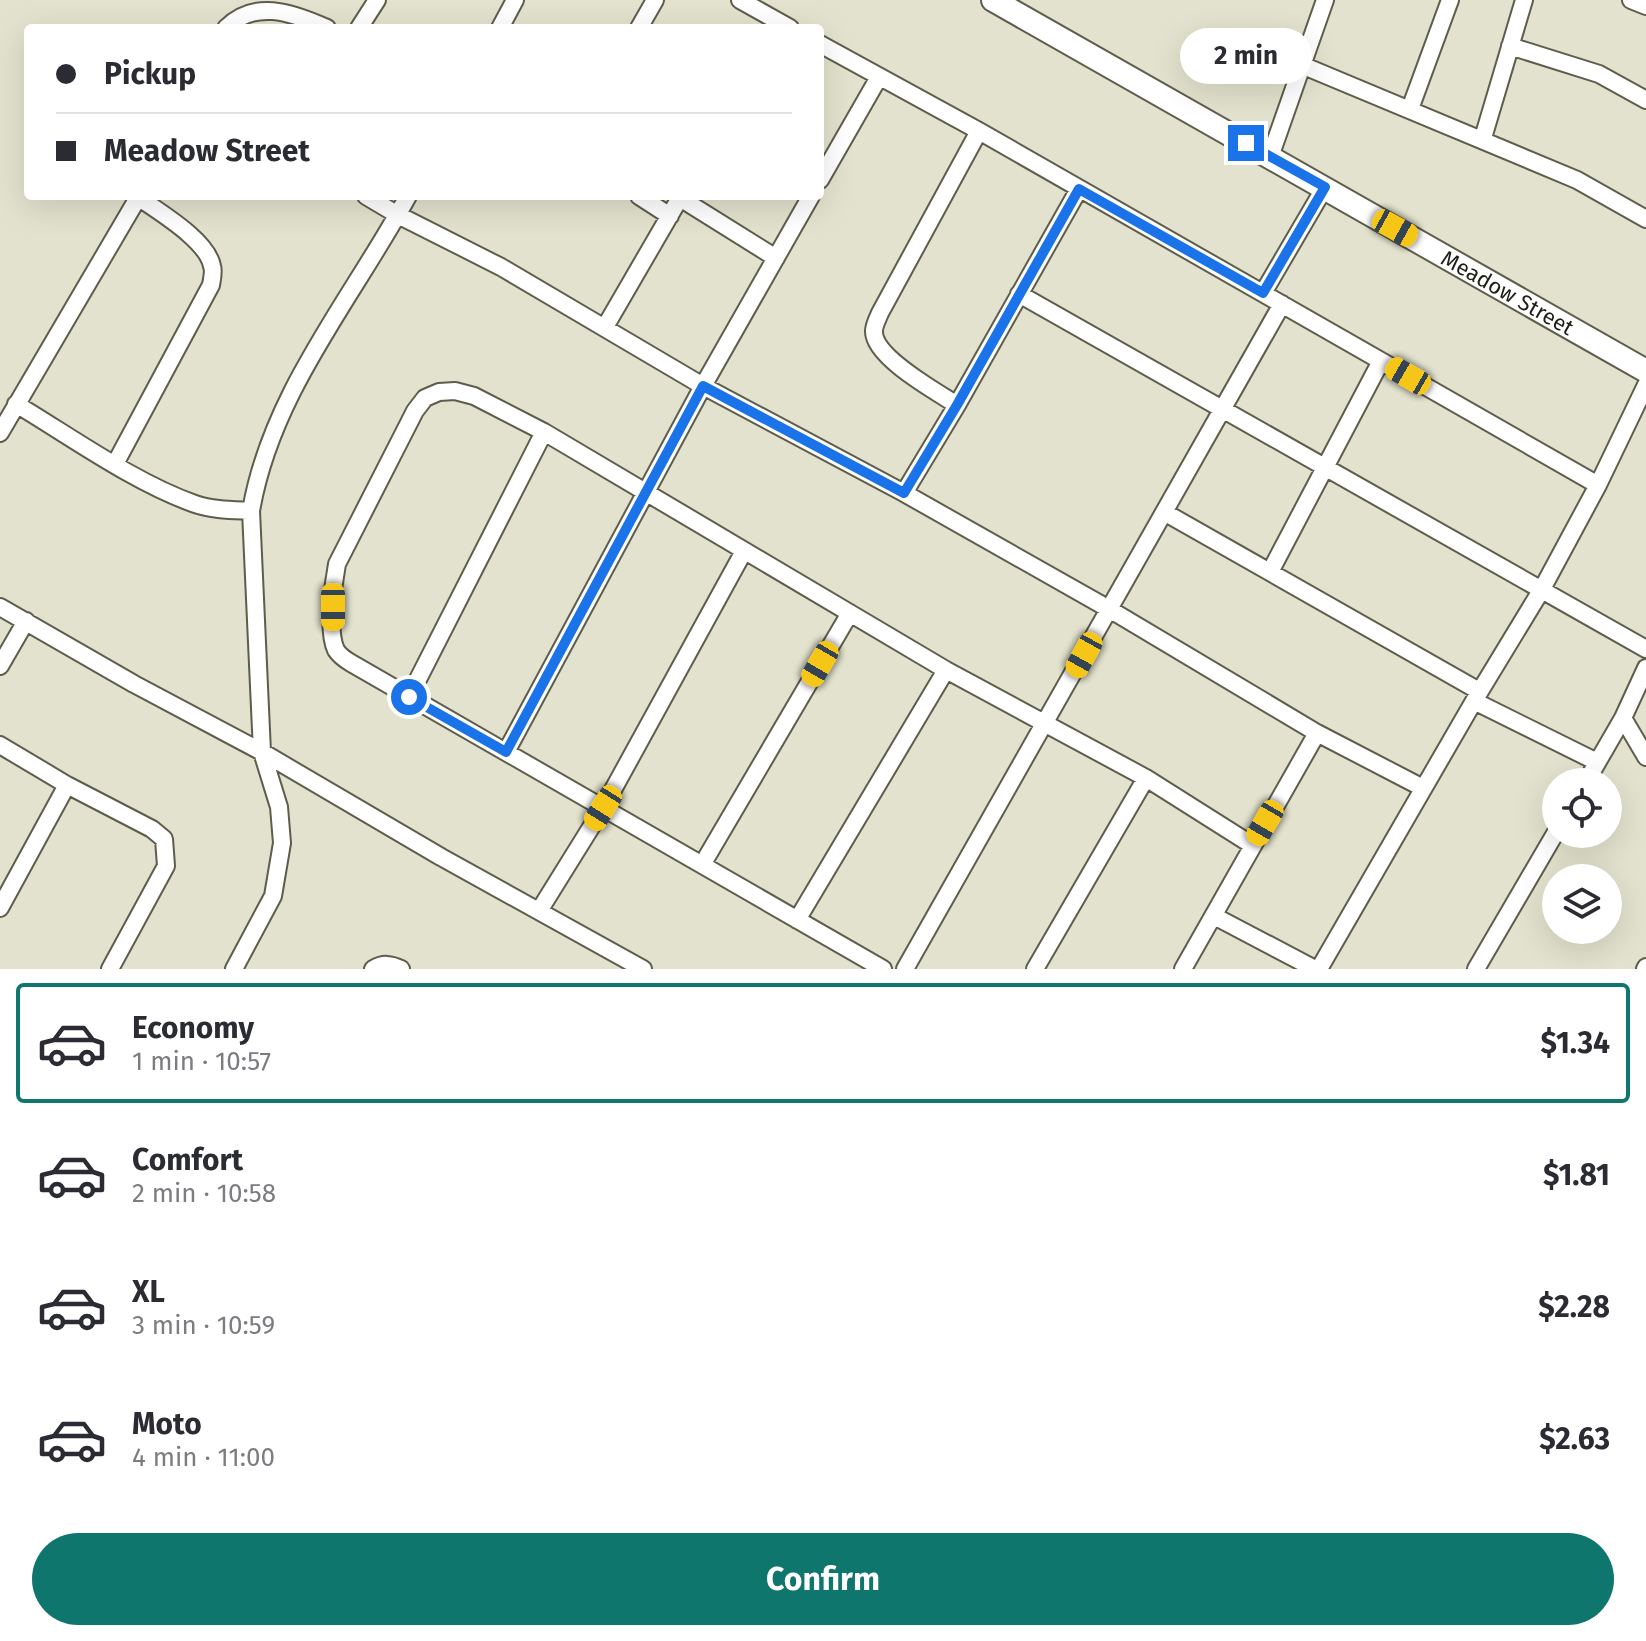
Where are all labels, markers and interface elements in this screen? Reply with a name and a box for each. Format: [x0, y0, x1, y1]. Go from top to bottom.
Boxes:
callout: 2 min [1180, 27, 1312, 83]
text: 2 min [1214, 40, 1278, 71]
text: Pickup [104, 56, 196, 92]
route end [1228, 125, 1264, 161]
text: Meadow Street [104, 133, 310, 169]
car [1368, 206, 1422, 250]
street label: Meadow Street [1436, 245, 1579, 341]
car [1381, 354, 1435, 398]
car [321, 583, 345, 631]
car [1062, 628, 1106, 682]
car [798, 637, 842, 691]
route start [391, 679, 427, 715]
map controls [1542, 768, 1622, 944]
button: locate [1542, 768, 1622, 848]
car [580, 781, 626, 835]
car [1243, 796, 1287, 850]
button: layers [1542, 864, 1622, 944]
icon: car [36, 1007, 108, 1079]
text: Economy [132, 1010, 254, 1046]
text: $1.34 [1541, 1025, 1610, 1061]
text: 1 min · 10:57 [132, 1046, 271, 1077]
icon: car [36, 1139, 108, 1211]
text: Comfort [132, 1142, 243, 1178]
text: $1.81 [1543, 1157, 1610, 1193]
text: 2 min · 10:58 [132, 1178, 276, 1209]
icon: car [36, 1271, 108, 1343]
text: XL [132, 1274, 165, 1310]
text: $2.28 [1538, 1289, 1610, 1325]
text: 3 min · 10:59 [132, 1310, 275, 1341]
icon: car [36, 1403, 108, 1475]
text: Moto [132, 1406, 202, 1442]
text: $2.63 [1539, 1421, 1610, 1457]
text: 4 min · 11:00 [132, 1442, 275, 1473]
button: Confirm [32, 1533, 1614, 1625]

